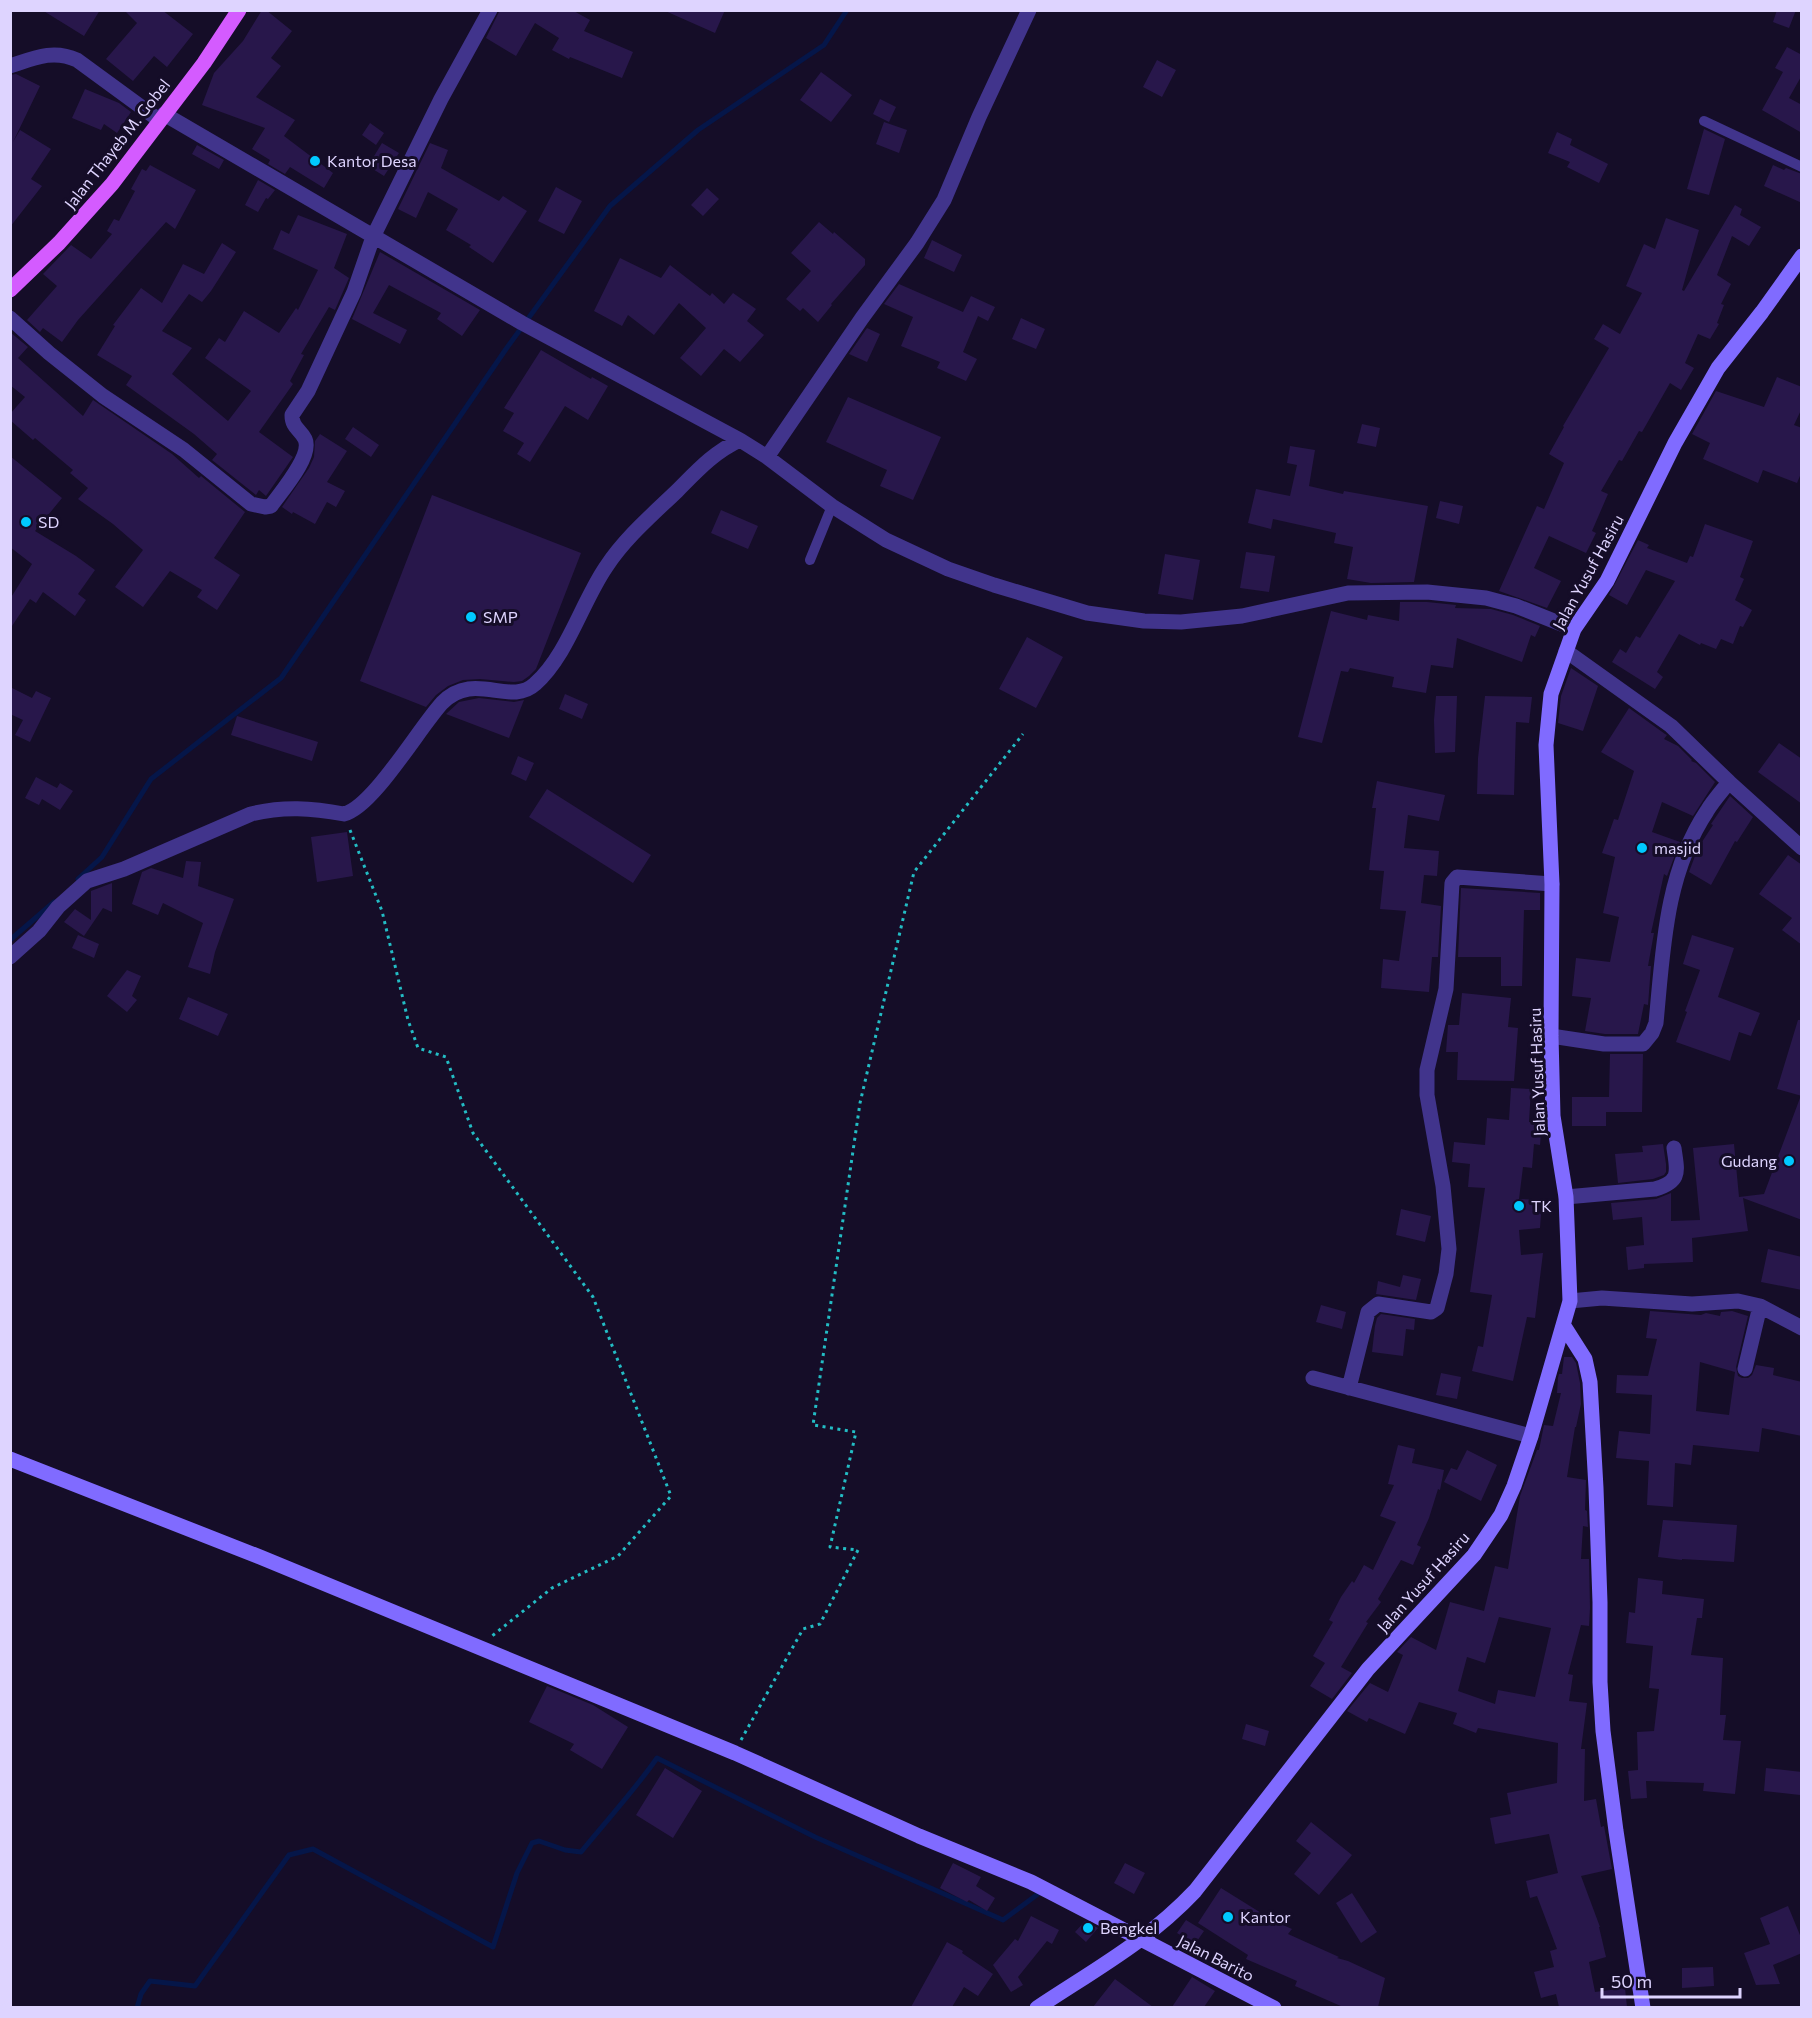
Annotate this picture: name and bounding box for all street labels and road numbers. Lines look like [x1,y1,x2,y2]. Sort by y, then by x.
street label: Jalan Thayeb M. Gobel [60,75,173,212]
street label: Jalan Yusuf Hasiru [1548,511,1627,633]
street label: Jalan Yusuf Hasiru [1525,1007,1548,1137]
street label: Jalan Yusuf Hasiru [1372,1527,1473,1636]
street label: Jalan Barito [1175,1930,1257,1985]

